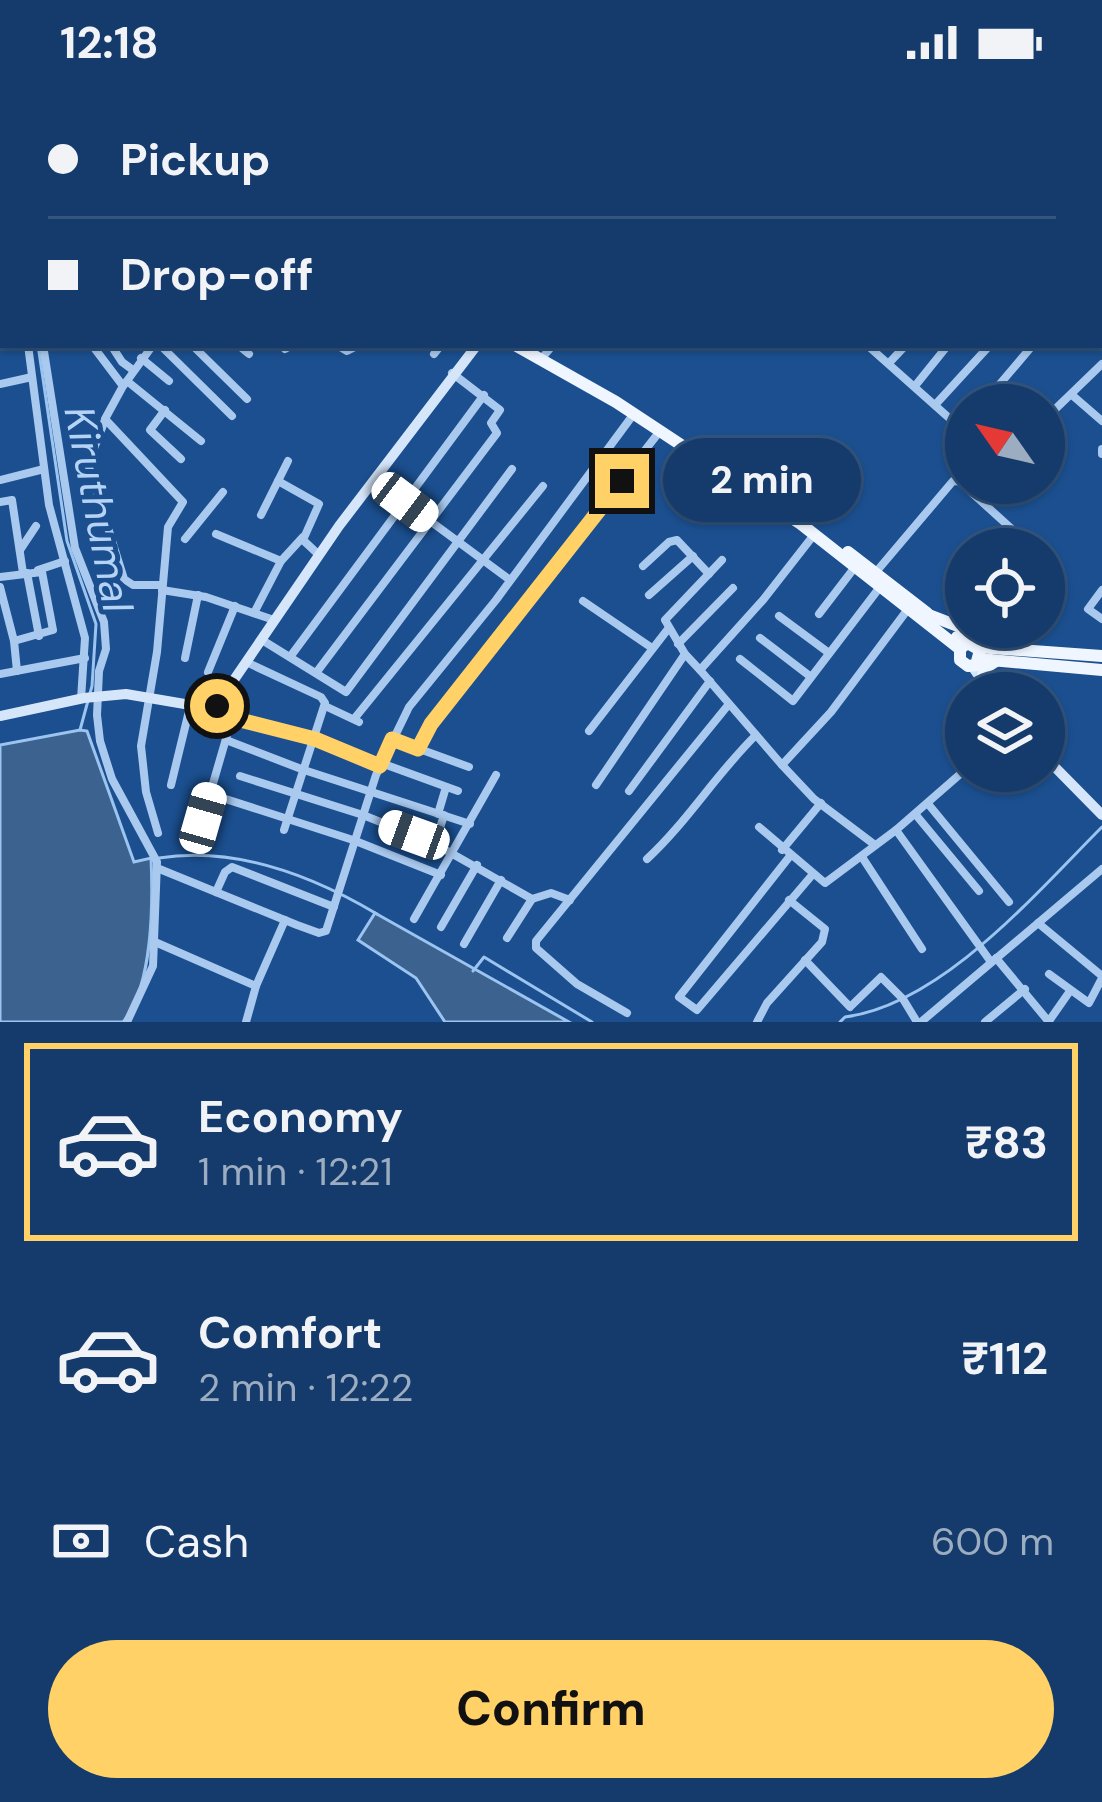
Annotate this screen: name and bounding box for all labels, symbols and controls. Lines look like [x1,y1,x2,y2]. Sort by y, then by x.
text: 12:18 [60,13,159,72]
text: Pickup [120,130,270,189]
text: Drop-off [120,245,314,304]
north arrow [945,384,1065,504]
map controls [945,384,1065,792]
water label: Kiruthumal [52,401,146,617]
callout: 2 min [664,439,862,523]
route end [595,454,649,508]
text: 2 min [710,454,814,505]
car [365,466,445,538]
button: locate [945,528,1065,648]
button: layers [945,672,1065,792]
route start [190,679,244,733]
car [176,778,230,858]
car [374,806,454,864]
text: Economy [198,1087,403,1146]
icon: car [54,1088,162,1196]
text: ₹83 [965,1113,1048,1172]
text: 1 min · 12:21 [198,1146,393,1197]
text: Comfort [198,1303,382,1362]
icon: car [54,1304,162,1412]
text: ₹112 [961,1329,1048,1388]
text: 2 min · 12:22 [198,1362,413,1413]
icon: cash [48,1508,114,1574]
text: Cash [144,1512,249,1571]
text: 600 m [931,1516,1054,1567]
button: Confirm [48,1640,1054,1778]

